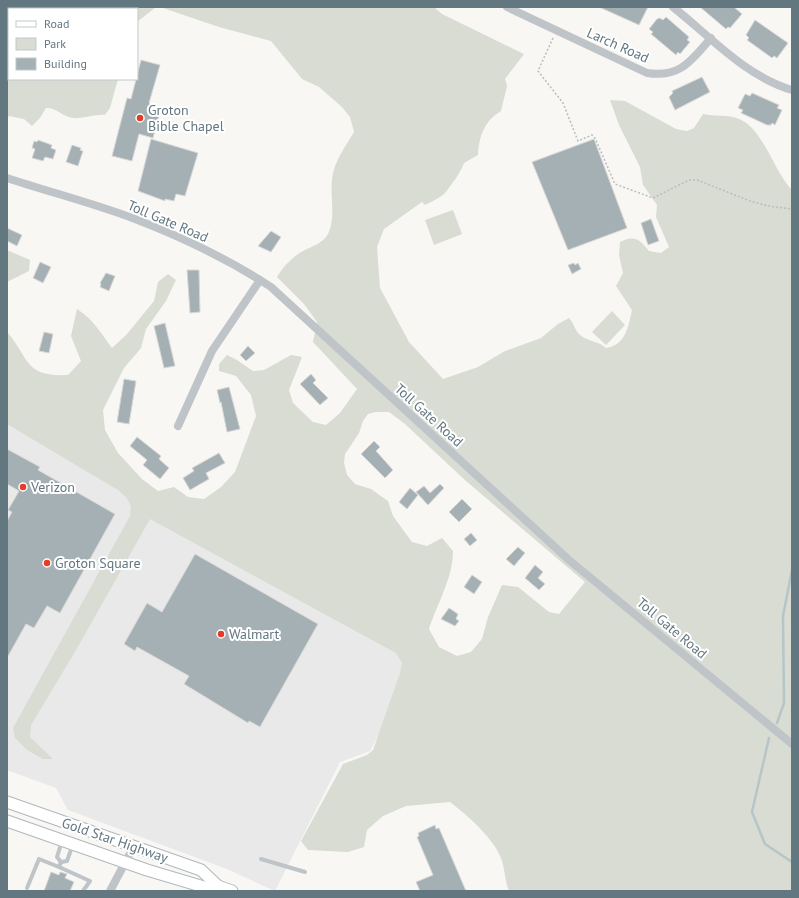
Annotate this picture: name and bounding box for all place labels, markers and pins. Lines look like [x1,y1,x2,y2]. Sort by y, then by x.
place label: Groton Bible Chapel [148,101,224,135]
marker: Groton Bible Chapel [135,113,145,123]
place label: Verizon [30,478,75,496]
marker: Verizon [18,482,28,492]
place label: Groton Square [55,554,141,572]
marker: Groton Square [42,558,52,568]
place label: Walmart [229,625,280,643]
marker: Walmart [216,629,226,639]

